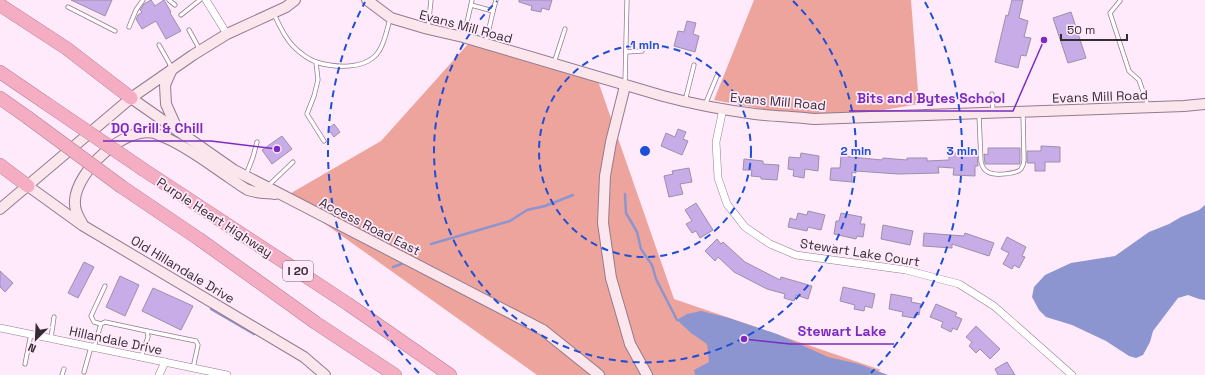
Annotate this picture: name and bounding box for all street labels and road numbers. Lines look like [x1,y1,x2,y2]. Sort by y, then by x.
street label: Evans Mill Road [417,6,514,47]
street label: Evans Mill Road [1052,86,1148,107]
street label: Evans Mill Road [729,89,826,114]
street label: Purple Heart Highway [154,174,276,261]
street label: Access Road East [316,194,423,259]
street label: Old Hillandale Drive [128,232,238,307]
street label: Stewart Lake Court [799,235,921,270]
road number: I 20 [283,261,313,281]
street label: Hillandale Drive [68,322,164,359]

